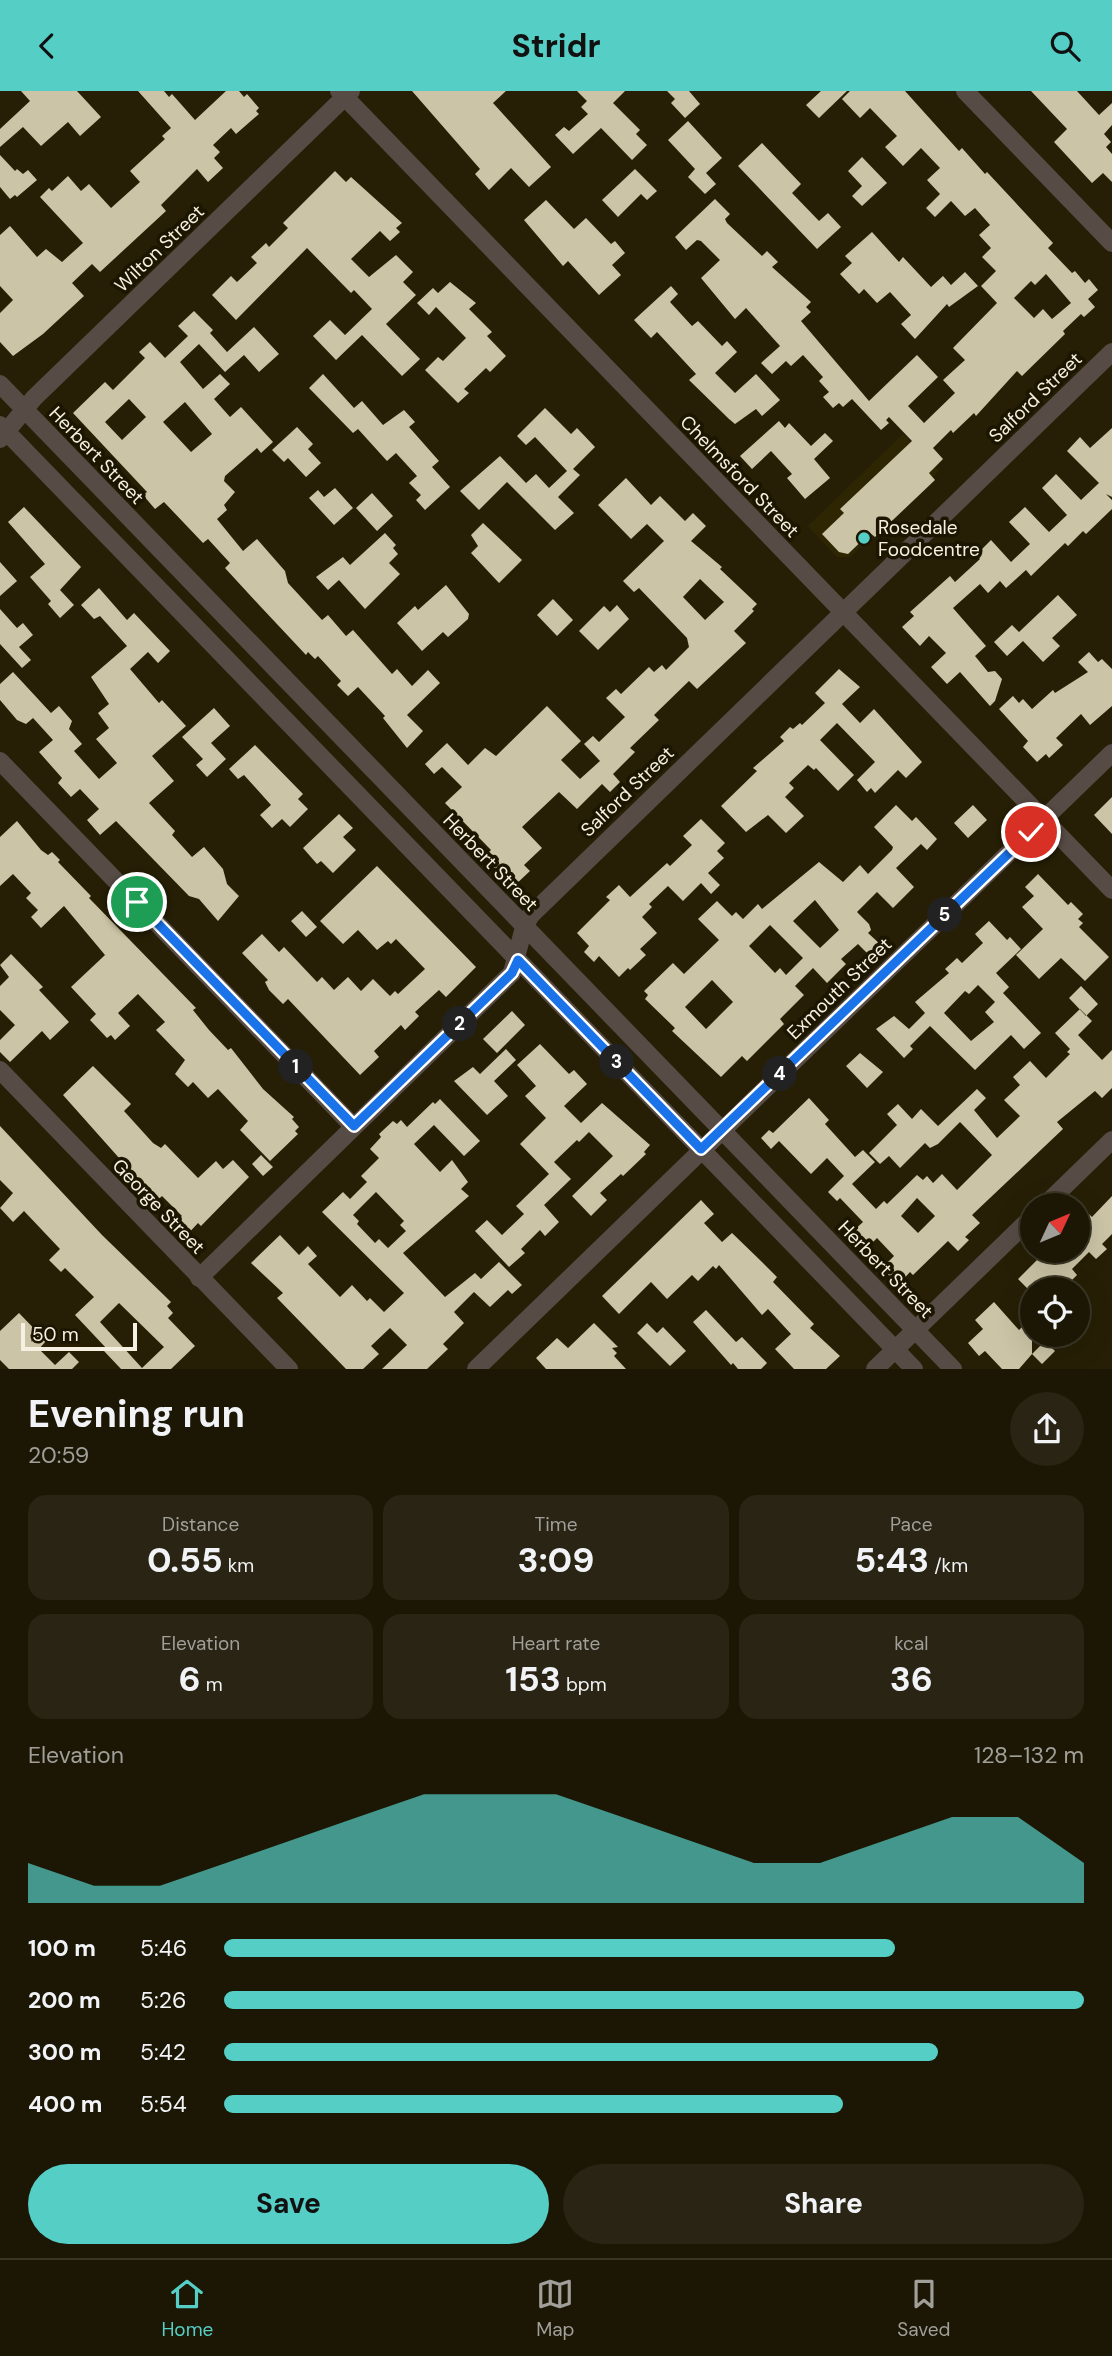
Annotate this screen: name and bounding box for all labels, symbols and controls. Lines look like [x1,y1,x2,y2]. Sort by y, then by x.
text: Stridr [511,25,601,67]
icon: back [28,27,66,65]
icon: search [1046,27,1084,65]
street label: Wilton Street [109,199,210,297]
street label: Salford Street [983,347,1087,448]
street label: Herbert Street [44,401,150,510]
street label: Chelmsford Street [675,410,805,543]
place label: Rosedale Foodcentre [878,515,980,562]
marker: Rosedale Foodcentre [856,530,872,546]
street label: Salford Street [575,741,679,842]
pin [1001,802,1061,862]
street label: Herbert Street [438,808,544,917]
icon: check [1012,813,1050,851]
pin [107,872,167,932]
icon: arrive [118,883,156,921]
pin: 5 [928,897,962,933]
text: 5 [939,902,950,927]
street label: Exmouth Street [782,932,897,1045]
pin: 2 [442,1007,477,1041]
text: 2 [454,1011,465,1036]
pin: 3 [600,1045,634,1079]
pin: 1 [278,1049,314,1084]
text: 3 [611,1049,622,1074]
text: 1 [292,1054,299,1079]
pin: 4 [762,1056,798,1091]
text: 4 [773,1061,786,1086]
street label: George Street [107,1153,210,1259]
north arrow [1020,1193,1090,1263]
map controls [1020,1193,1090,1347]
street label: Herbert Street [833,1215,939,1324]
button: locate [1020,1277,1090,1347]
scale bar [21,1320,136,1352]
text: 50 m [32,1322,79,1347]
text: Evening run [28,1389,245,1439]
button: share [1010,1392,1084,1466]
text: 20:59 [28,1440,89,1470]
text: Distance [162,1512,239,1537]
text: Time [535,1512,577,1537]
text: Pace [890,1512,933,1537]
text: 0.55 [147,1537,223,1583]
text: 3:09 [518,1537,594,1583]
text: 5:43 [855,1537,929,1583]
text: km [223,1553,254,1578]
text: /km [929,1553,968,1578]
text: Elevation [161,1631,240,1656]
text: Heart rate [512,1631,600,1656]
text: kcal [894,1631,929,1656]
text: 6 [179,1656,201,1702]
text: 153 [505,1656,561,1702]
text: 36 [890,1656,933,1702]
text: m [201,1672,223,1697]
text: bpm [561,1672,607,1697]
text: Elevation [28,1740,124,1770]
text: 128–132 m [974,1740,1084,1770]
text: 100 m [28,1933,96,1963]
text: 5:46 [140,1933,187,1963]
text: 200 m [28,1985,101,2015]
text: 5:26 [140,1985,186,2015]
text: 300 m [28,2037,101,2067]
text: 5:42 [140,2037,186,2067]
text: 400 m [28,2089,102,2119]
text: 5:54 [140,2089,187,2119]
button: Save [28,2164,549,2244]
button: Share [563,2164,1084,2244]
tab: Home [161,2275,213,2342]
tab: Map [536,2275,574,2342]
tab: Saved [897,2275,951,2342]

